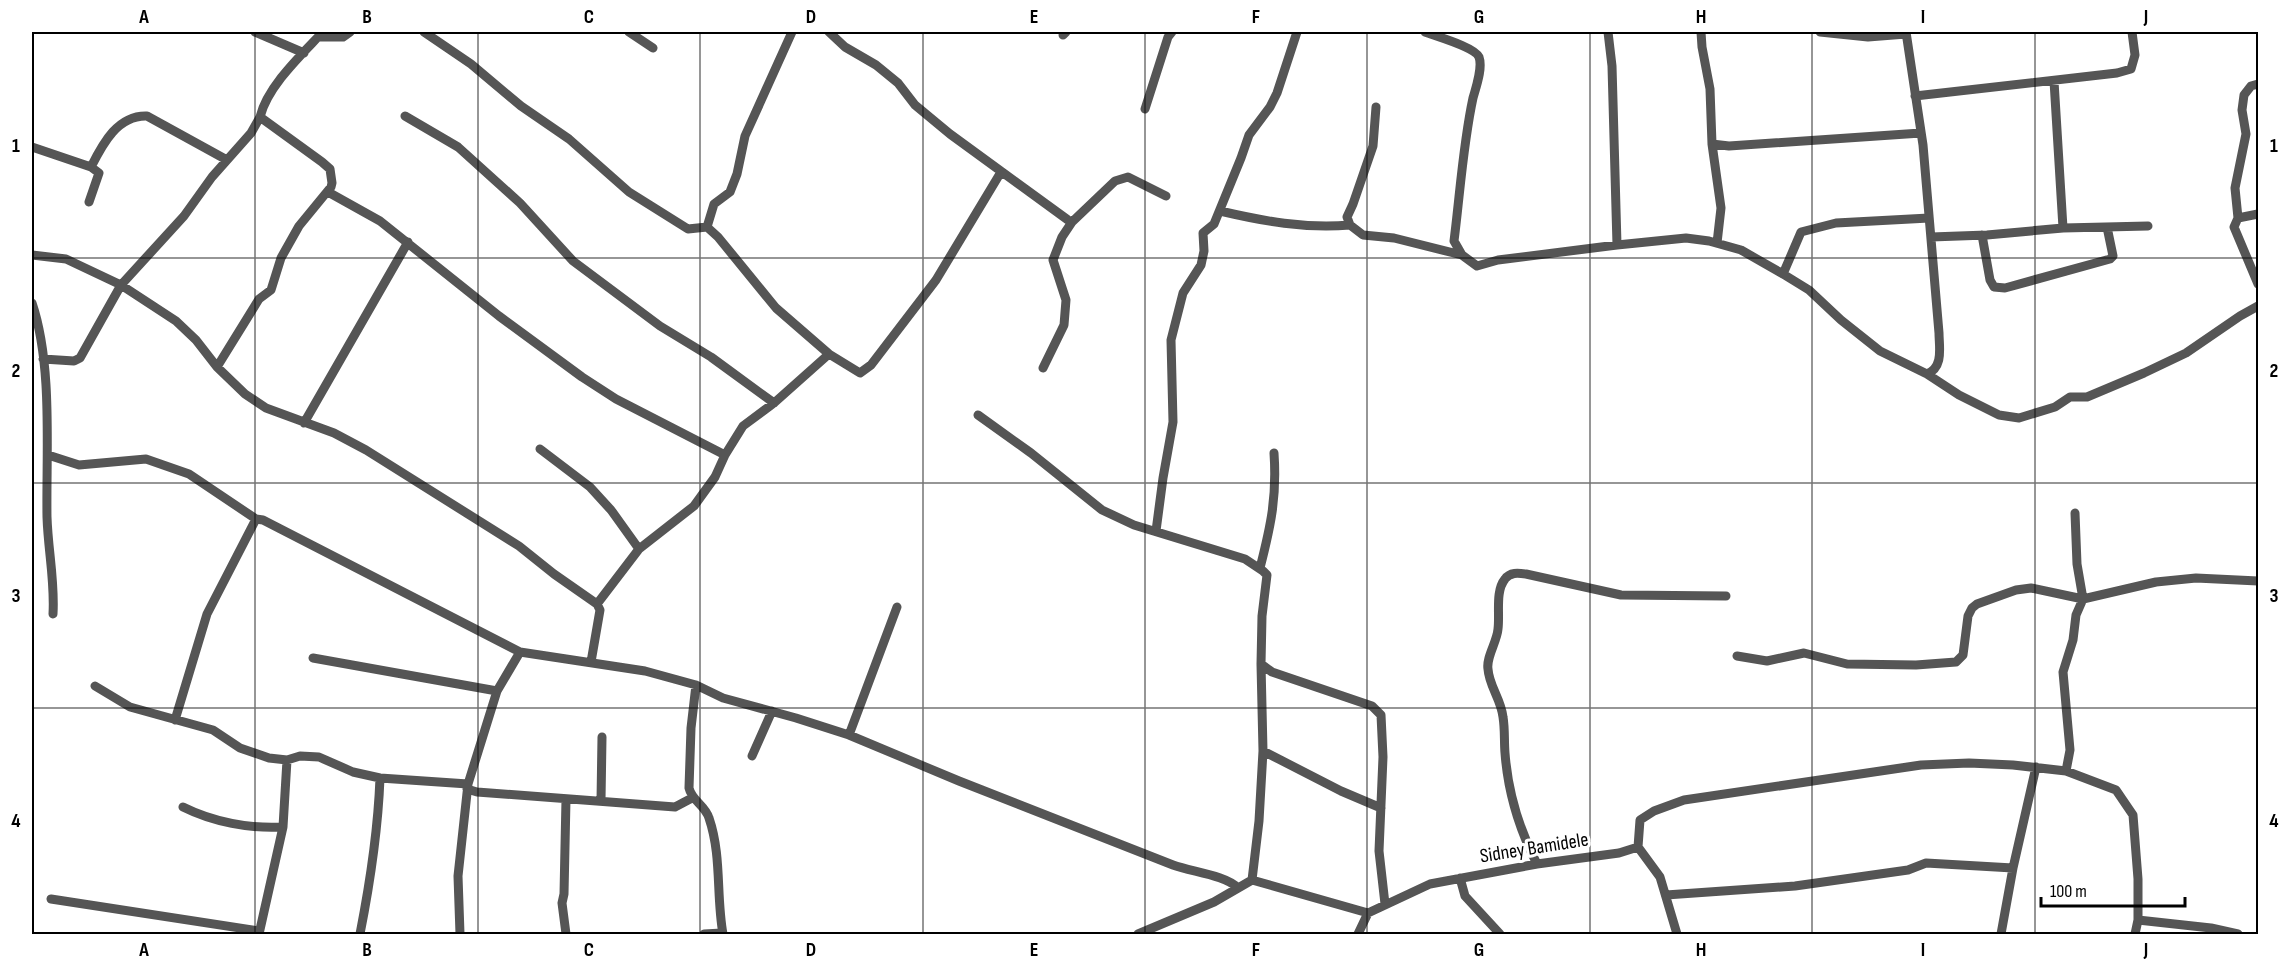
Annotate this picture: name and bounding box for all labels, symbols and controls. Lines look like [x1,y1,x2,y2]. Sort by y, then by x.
text: A [138,5,149,29]
text: B [362,5,372,29]
text: C [584,5,594,29]
text: D [806,5,816,29]
text: E [1030,5,1038,29]
text: F [1252,5,1260,29]
text: G [1474,5,1484,29]
text: H [1696,5,1706,29]
text: I [1921,5,1925,29]
text: J [2143,5,2148,29]
text: 1 [12,134,20,158]
text: 1 [2270,134,2278,158]
text: 2 [12,359,20,383]
text: 2 [2270,359,2278,383]
text: 3 [12,584,21,608]
text: 3 [2270,584,2279,608]
text: 4 [11,809,21,833]
text: 4 [2269,809,2279,833]
street label: Sidney Bamidele [1478,828,1590,868]
scale bar [2041,870,2185,908]
text: 100 m [2050,881,2087,902]
text: A [138,938,149,962]
text: B [362,938,372,962]
text: C [584,938,594,962]
text: D [806,938,816,962]
text: E [1030,938,1038,962]
text: F [1252,938,1260,962]
text: G [1474,938,1484,962]
text: H [1696,938,1706,962]
text: I [1921,938,1925,962]
text: J [2143,938,2148,962]

